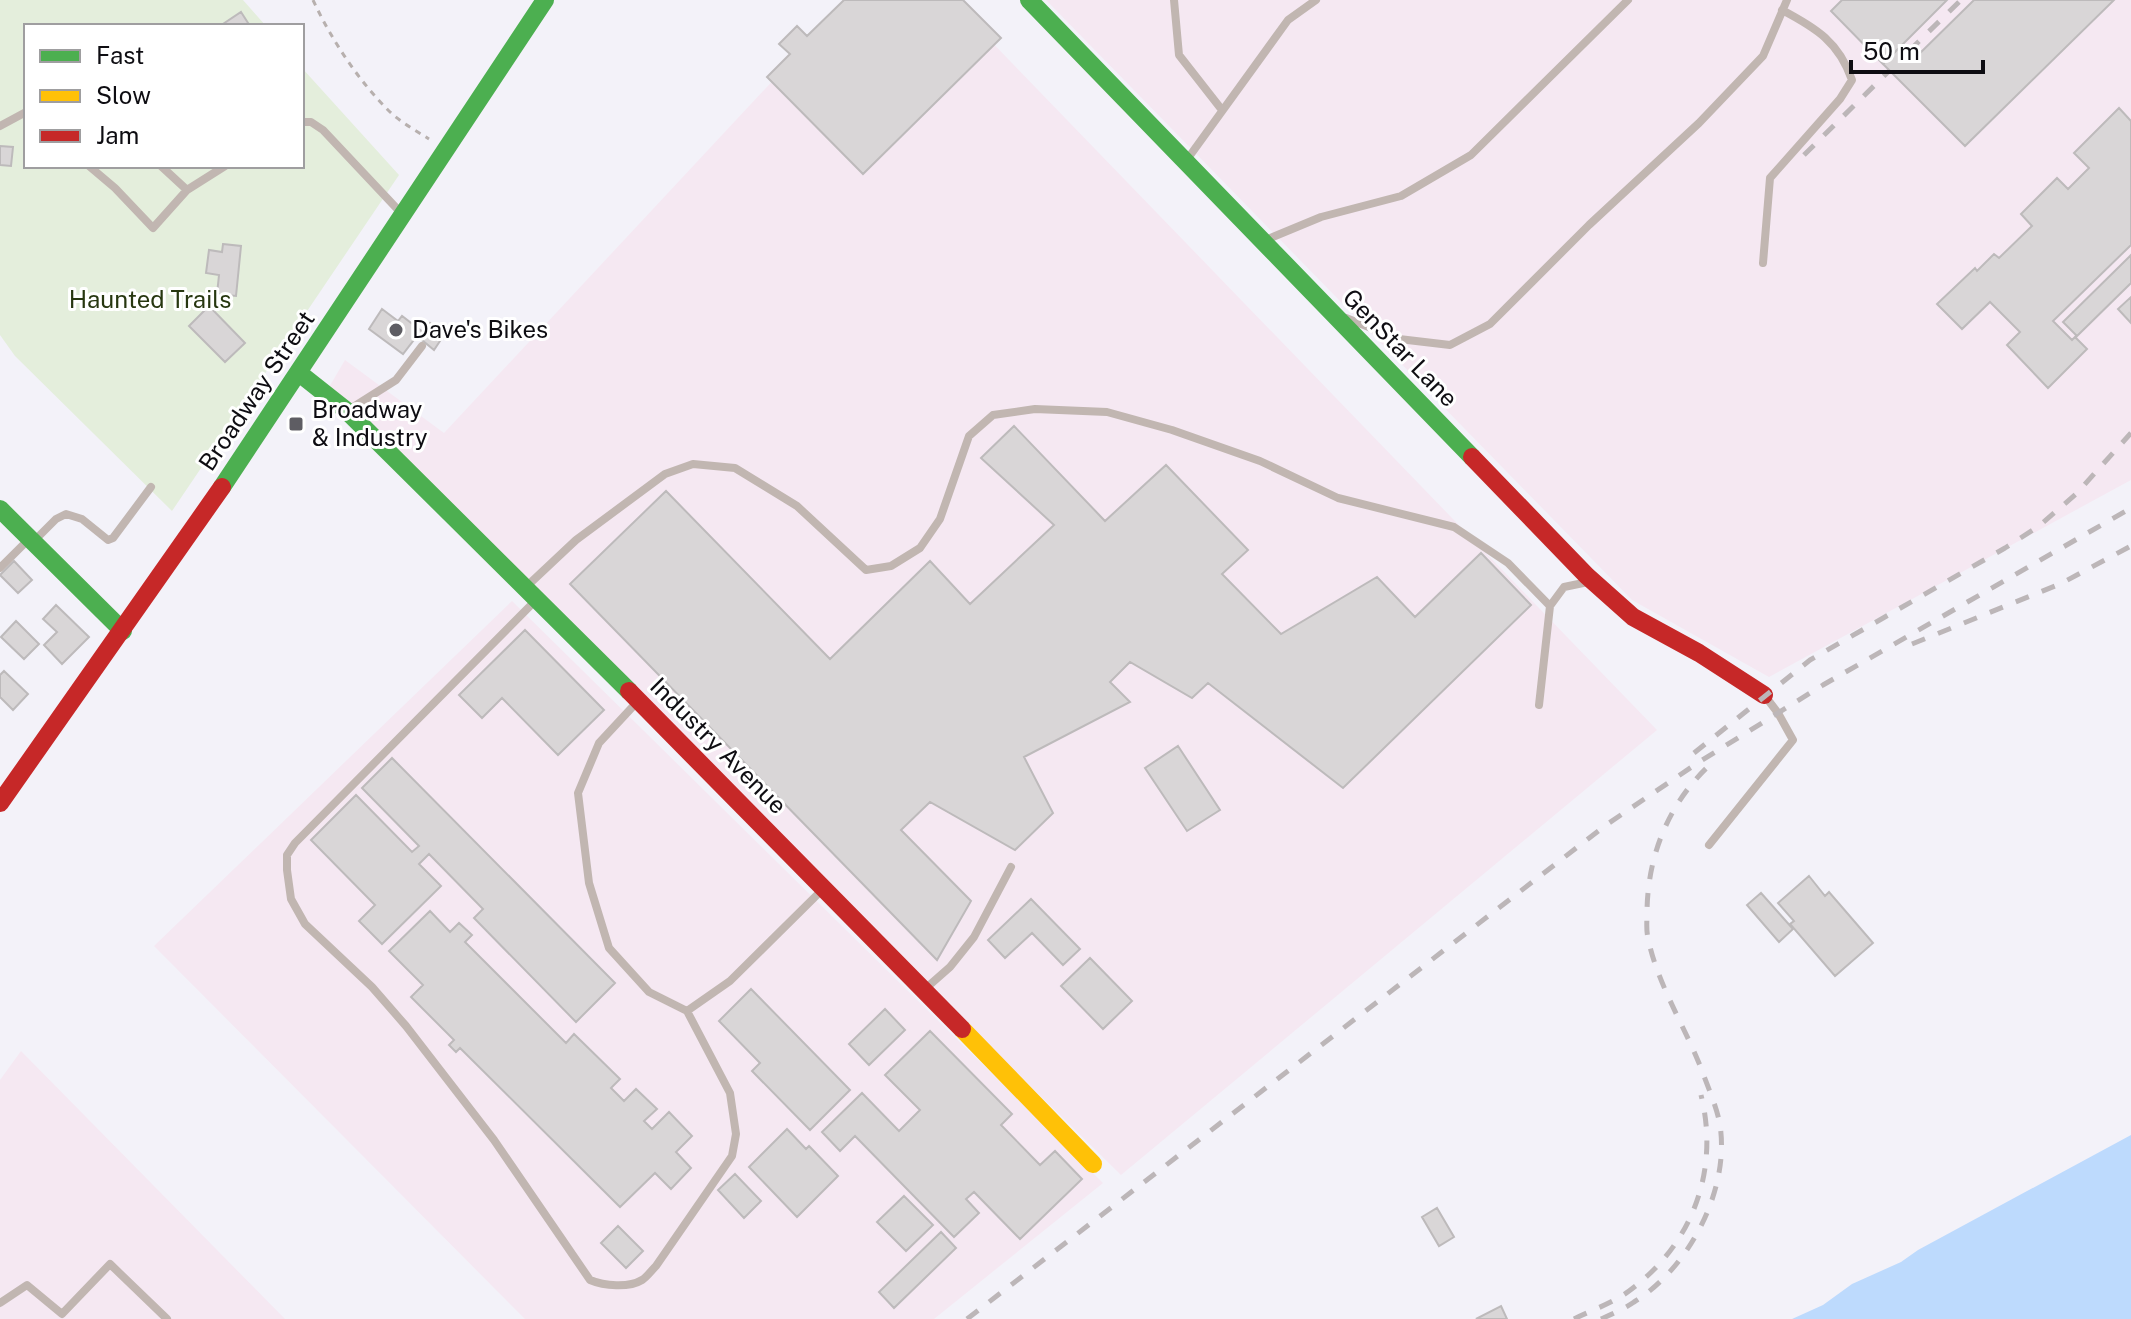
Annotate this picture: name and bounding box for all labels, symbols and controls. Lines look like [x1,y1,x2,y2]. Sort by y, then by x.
legend [24,24,304,168]
scale bar [1851,24,1983,74]
text: 50 m [1863,37,1920,65]
text: Fast [96,41,144,69]
text: Slow [96,81,151,109]
text: Jam [96,121,139,149]
street label: GenStar Lane [1338,283,1464,412]
park label: Haunted Trails [69,285,231,313]
street label: Broadway Street [192,305,320,475]
place label: Dave's Bikes [412,315,548,343]
marker: Dave's Bikes [387,321,405,339]
place label: Broadway & Industry [312,395,428,451]
marker: Broadway & Industry [287,415,305,433]
street label: Industry Avenue [645,671,793,819]

